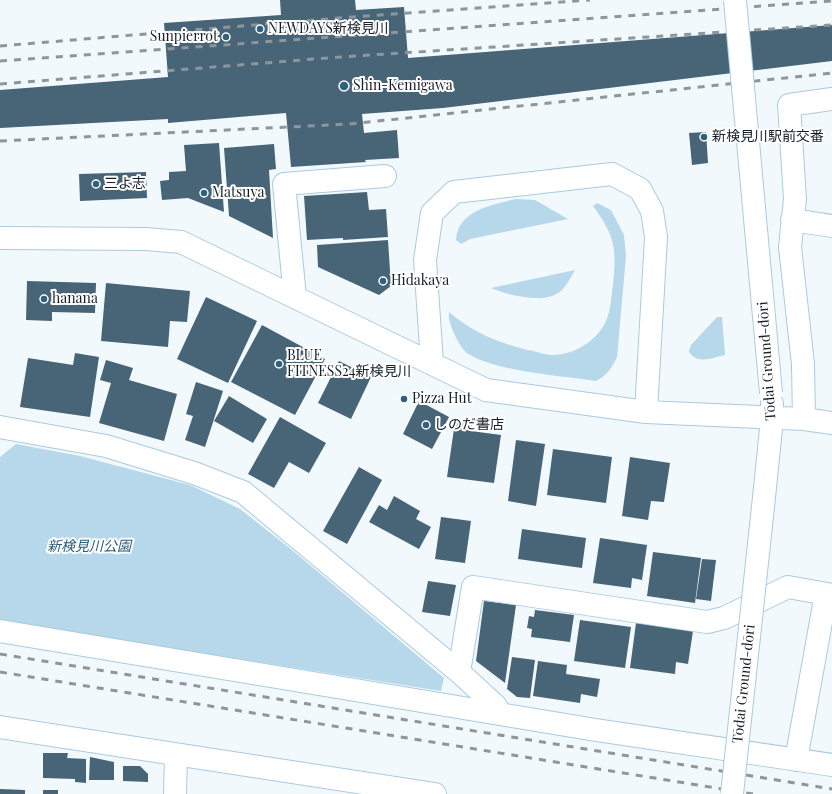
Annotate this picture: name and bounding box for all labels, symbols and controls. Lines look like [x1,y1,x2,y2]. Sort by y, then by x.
place label: NEWDAYS新検見川 [268,21,389,37]
marker: NEWDAYS新検見川 [255,24,265,34]
place label: Sunpierrot [150,29,218,45]
marker: Sunpierrot [221,32,231,42]
place label: Shin-Kemigawa [353,78,453,94]
marker: Shin-Kemigawa [338,80,350,92]
place label: 新検見川駅前交番 [712,129,824,145]
marker: 新検見川駅前交番 [699,132,709,142]
place label: 三よ志 [104,176,146,192]
marker: 三よ志 [91,179,101,189]
place label: Matsuya [212,185,264,201]
marker: Matsuya [199,188,209,198]
place label: Hidakaya [391,273,449,289]
marker: Hidakaya [378,276,388,286]
place label: hanana [52,291,98,307]
marker: hanana [39,294,49,304]
street label: Tōdai Ground-dōri [754,301,780,421]
place label: BLUE FITNESS24新検見川 [287,348,412,380]
marker: BLUE FITNESS24新検見川 [274,359,284,369]
place label: Pizza Hut [412,391,472,407]
marker: Pizza Hut [399,394,409,404]
place label: しのだ書店 [434,417,504,433]
marker: しのだ書店 [421,420,431,430]
park label: 新検見川公園 [47,539,131,555]
street label: Tōdai Ground-dōri [729,624,759,744]

